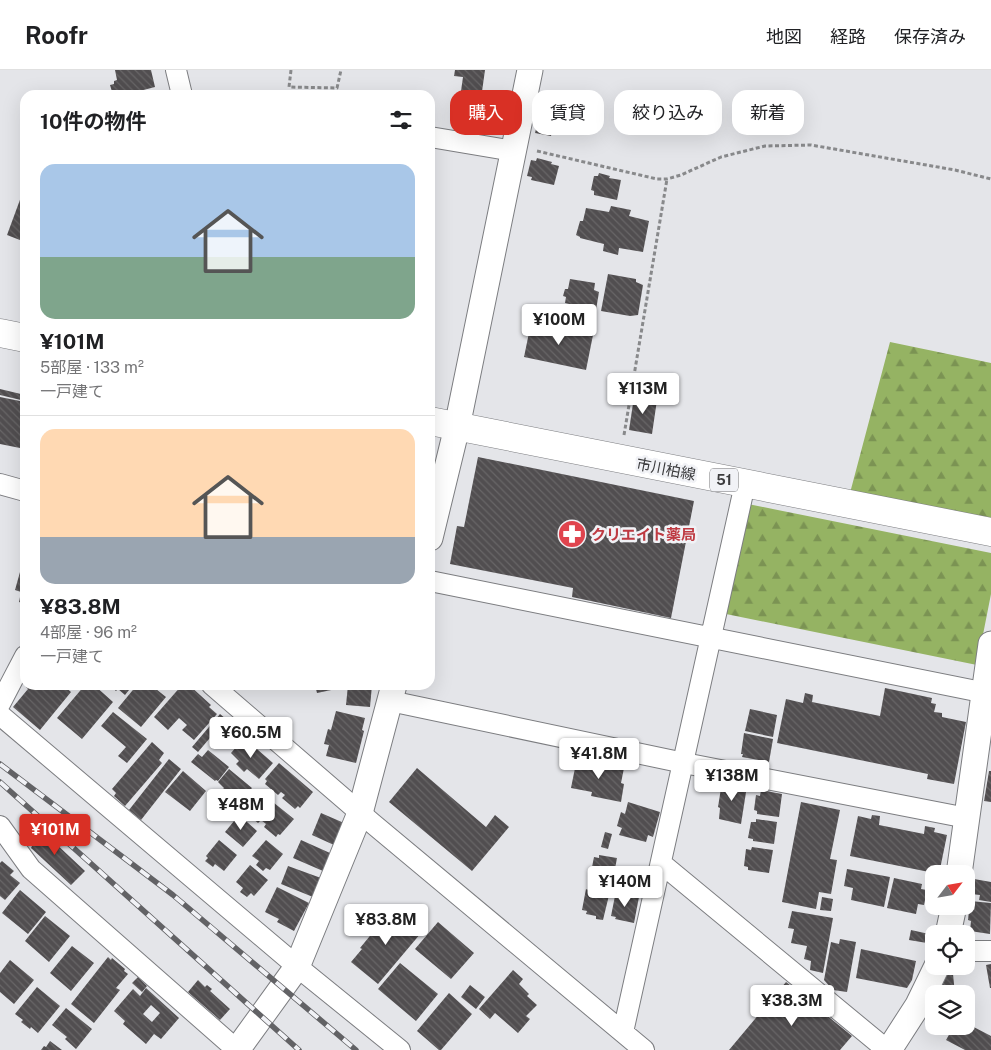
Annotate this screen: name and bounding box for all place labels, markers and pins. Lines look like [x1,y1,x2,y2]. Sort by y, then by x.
pin: ¥100M [524,304,594,346]
pin: ¥113M [608,372,678,415]
pharmacy icon: クリエイト薬局 [557,519,587,549]
place label: クリエイト薬局 [591,526,696,543]
pin: ¥60.5M [210,716,292,759]
pin: ¥41.8M [558,738,640,780]
pin: ¥138M [697,760,767,802]
pin: ¥48M [211,788,271,831]
pin: ¥101M [20,814,90,856]
pin: ¥140M [590,866,660,908]
pin: ¥83.8M [345,904,427,946]
pin: ¥38.3M [751,984,833,1027]

